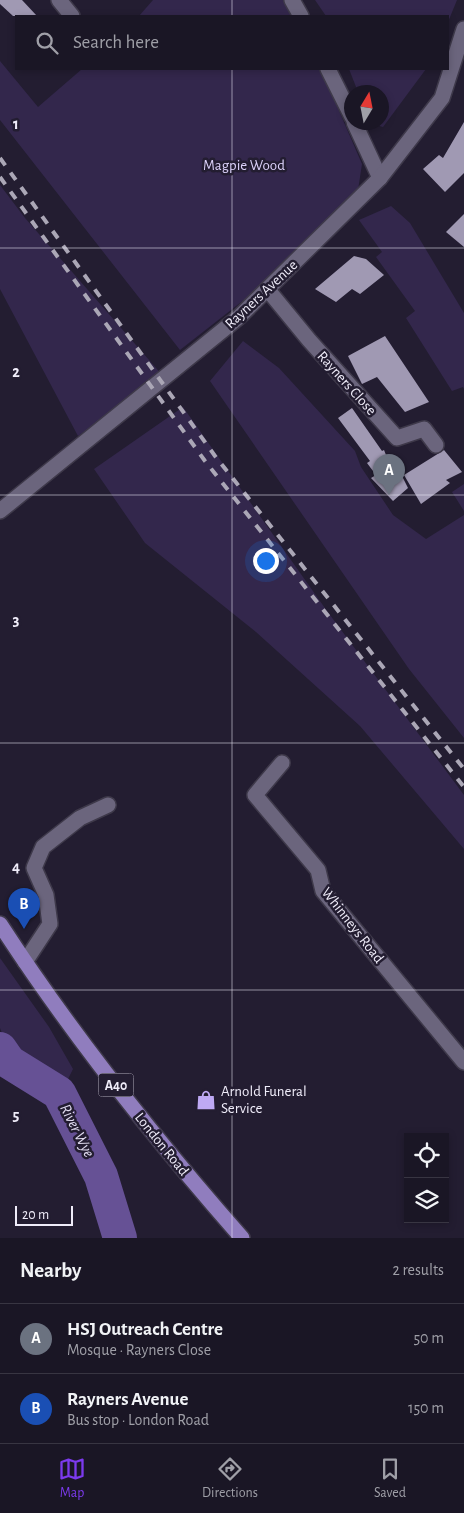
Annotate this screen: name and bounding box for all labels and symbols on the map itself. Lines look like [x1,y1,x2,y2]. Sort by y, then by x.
north arrow [344,85,389,130]
text: 1 [13,116,19,132]
park label: Magpie Wood [203,158,285,173]
street label: Rayners Avenue [222,257,300,331]
street label: Rayners Close [314,349,379,418]
text: 2 [12,364,20,380]
pin: A [373,454,405,495]
your location [253,548,279,574]
text: 3 [13,612,20,628]
text: 4 [12,859,20,875]
street label: Whinneys Road [319,885,387,966]
pin: B [8,888,40,929]
road number: A40 [98,1074,134,1096]
place label: Arnold Funeral Service [221,1084,307,1116]
shop icon: Arnold Funeral Service [195,1089,217,1111]
water label: River Wye [57,1101,97,1160]
text: 5 [13,1107,20,1123]
street label: London Road [132,1110,192,1179]
scale bar [15,1203,72,1226]

